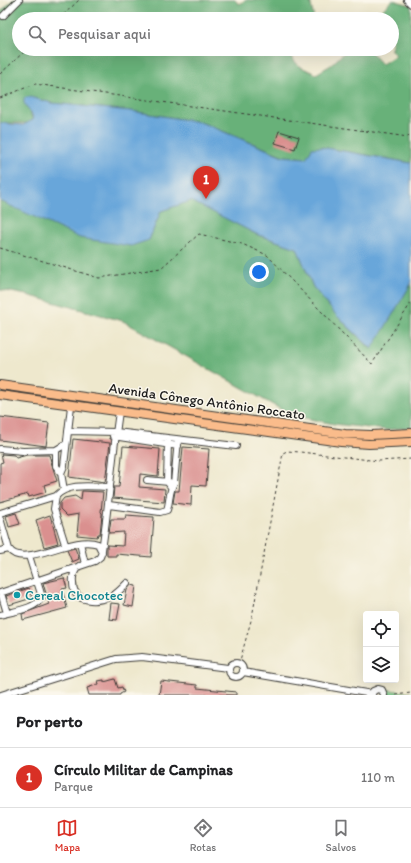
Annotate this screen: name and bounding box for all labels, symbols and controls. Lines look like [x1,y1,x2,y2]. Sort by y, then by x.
search box [12,12,399,56]
icon: search [26,23,48,45]
text: Pesquisar aqui [58,25,151,43]
pin: 1 [193,166,219,199]
your location [249,262,269,282]
street label: Avenida Cônego Antônio Roccato [108,379,306,424]
place label: Cereal Chocotec [25,587,124,604]
marker: Cereal Chocotec [12,590,22,600]
map controls [363,611,399,683]
button: locate [363,611,399,647]
button: layers [363,647,399,683]
text: Por perto [16,711,83,731]
text: Círculo Militar de Campinas [54,761,233,779]
text: 1 [26,770,32,785]
text: 110 m [361,770,395,785]
text: Parque [54,779,93,794]
tab: Mapa [55,817,80,854]
tab: Rotas [190,817,216,854]
tab: Salvos [326,817,356,854]

